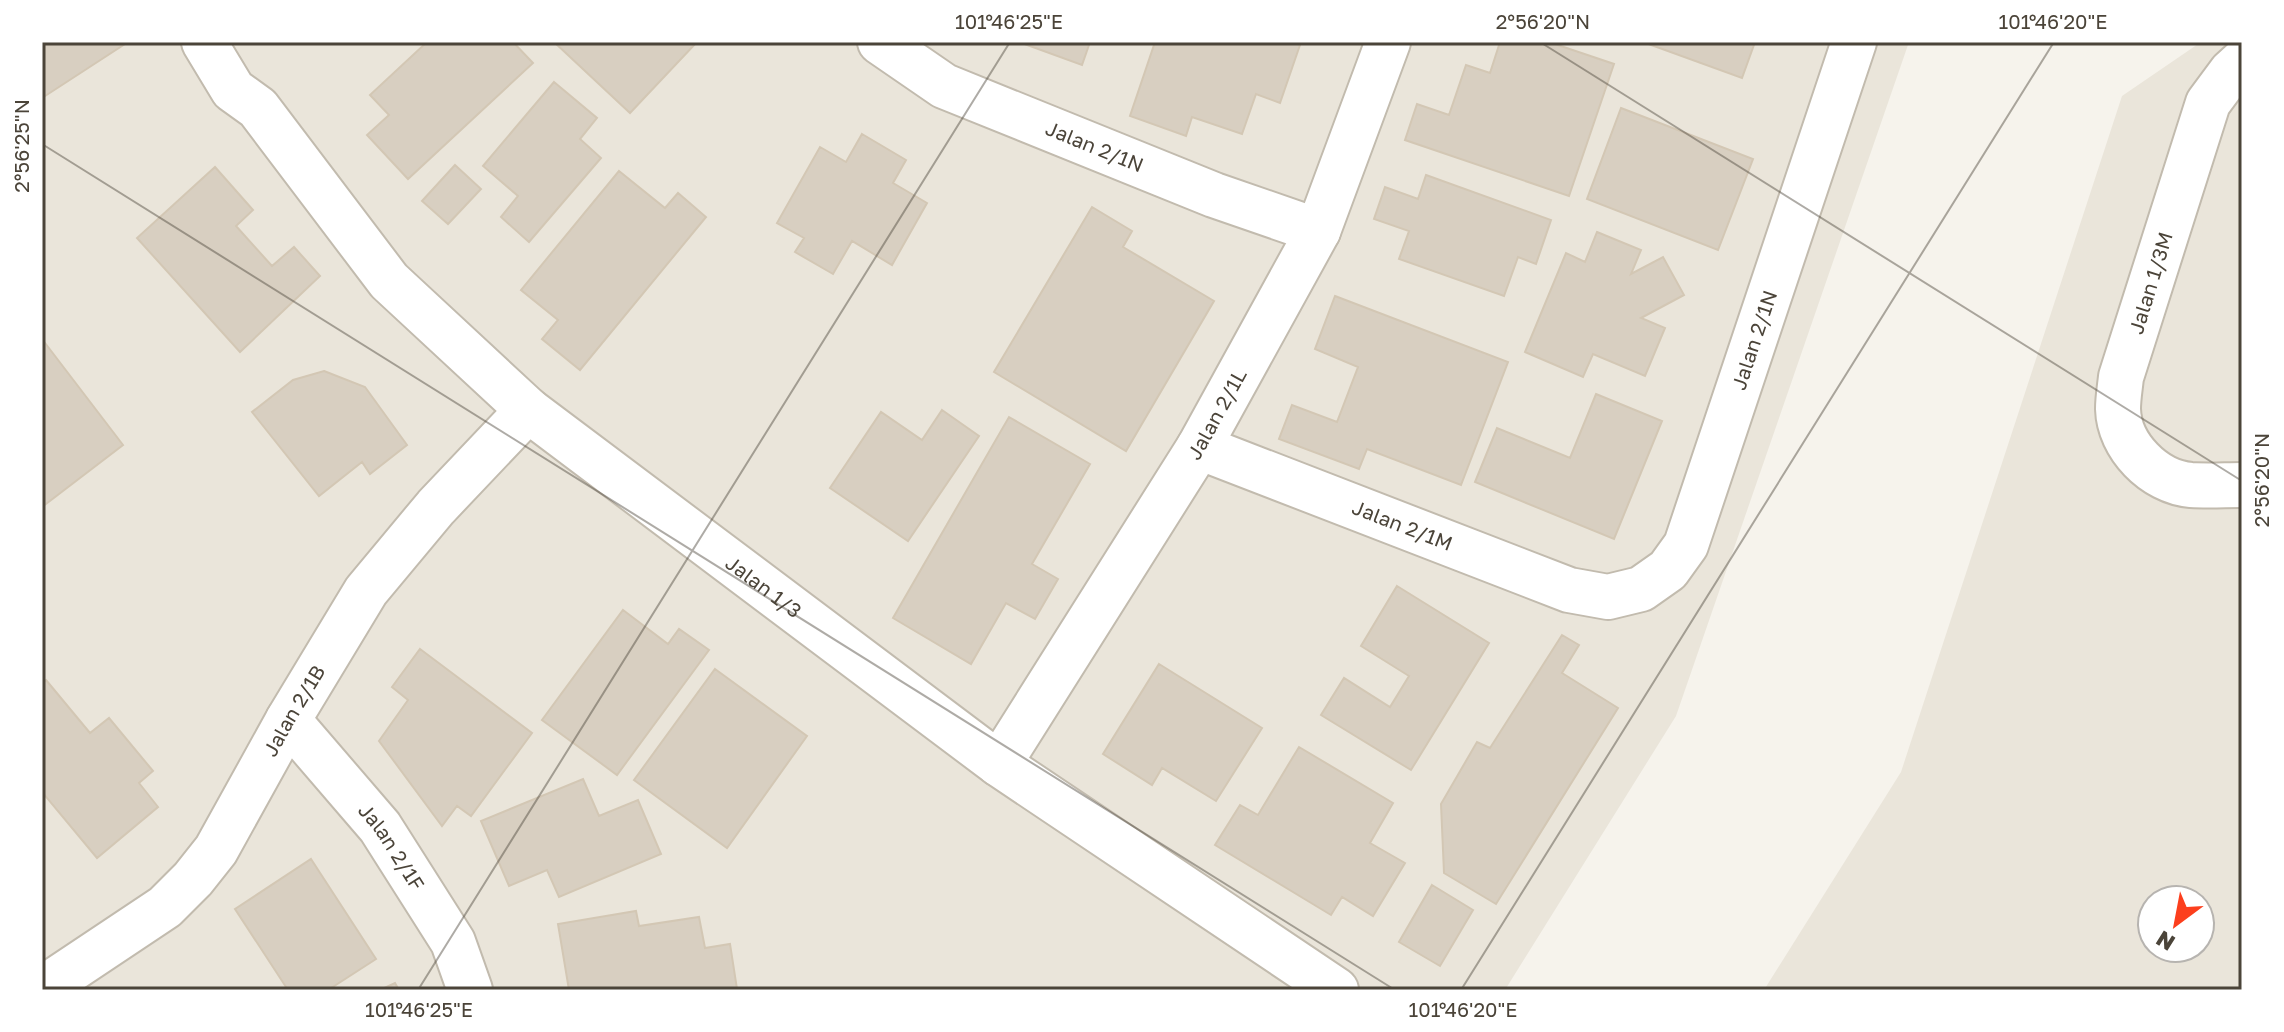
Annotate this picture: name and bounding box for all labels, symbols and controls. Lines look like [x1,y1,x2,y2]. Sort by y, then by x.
text: 101°46'25"E [955,9,1063,33]
text: 2°56'20"N [1496,9,1590,33]
text: 101°46'20"E [1999,9,2107,33]
text: 2°56'25"N [9,99,33,193]
street label: Jalan 2/1N [1042,115,1147,176]
street label: Jalan 1/3M [2123,229,2177,337]
street label: Jalan 2/1N [1726,287,1781,393]
street label: Jalan 2/1L [1181,364,1251,464]
text: 2°56'20"N [2249,433,2273,527]
street label: Jalan 2/1M [1349,494,1456,555]
street label: Jalan 1/3 [721,550,807,622]
street label: Jalan 2/1B [257,660,329,760]
street label: Jalan 2/1F [354,798,430,895]
north arrow [2136,884,2216,964]
text: N [2151,926,2179,957]
text: 101°46'25"E [365,997,473,1021]
text: 101°46'20"E [1409,997,1517,1021]

